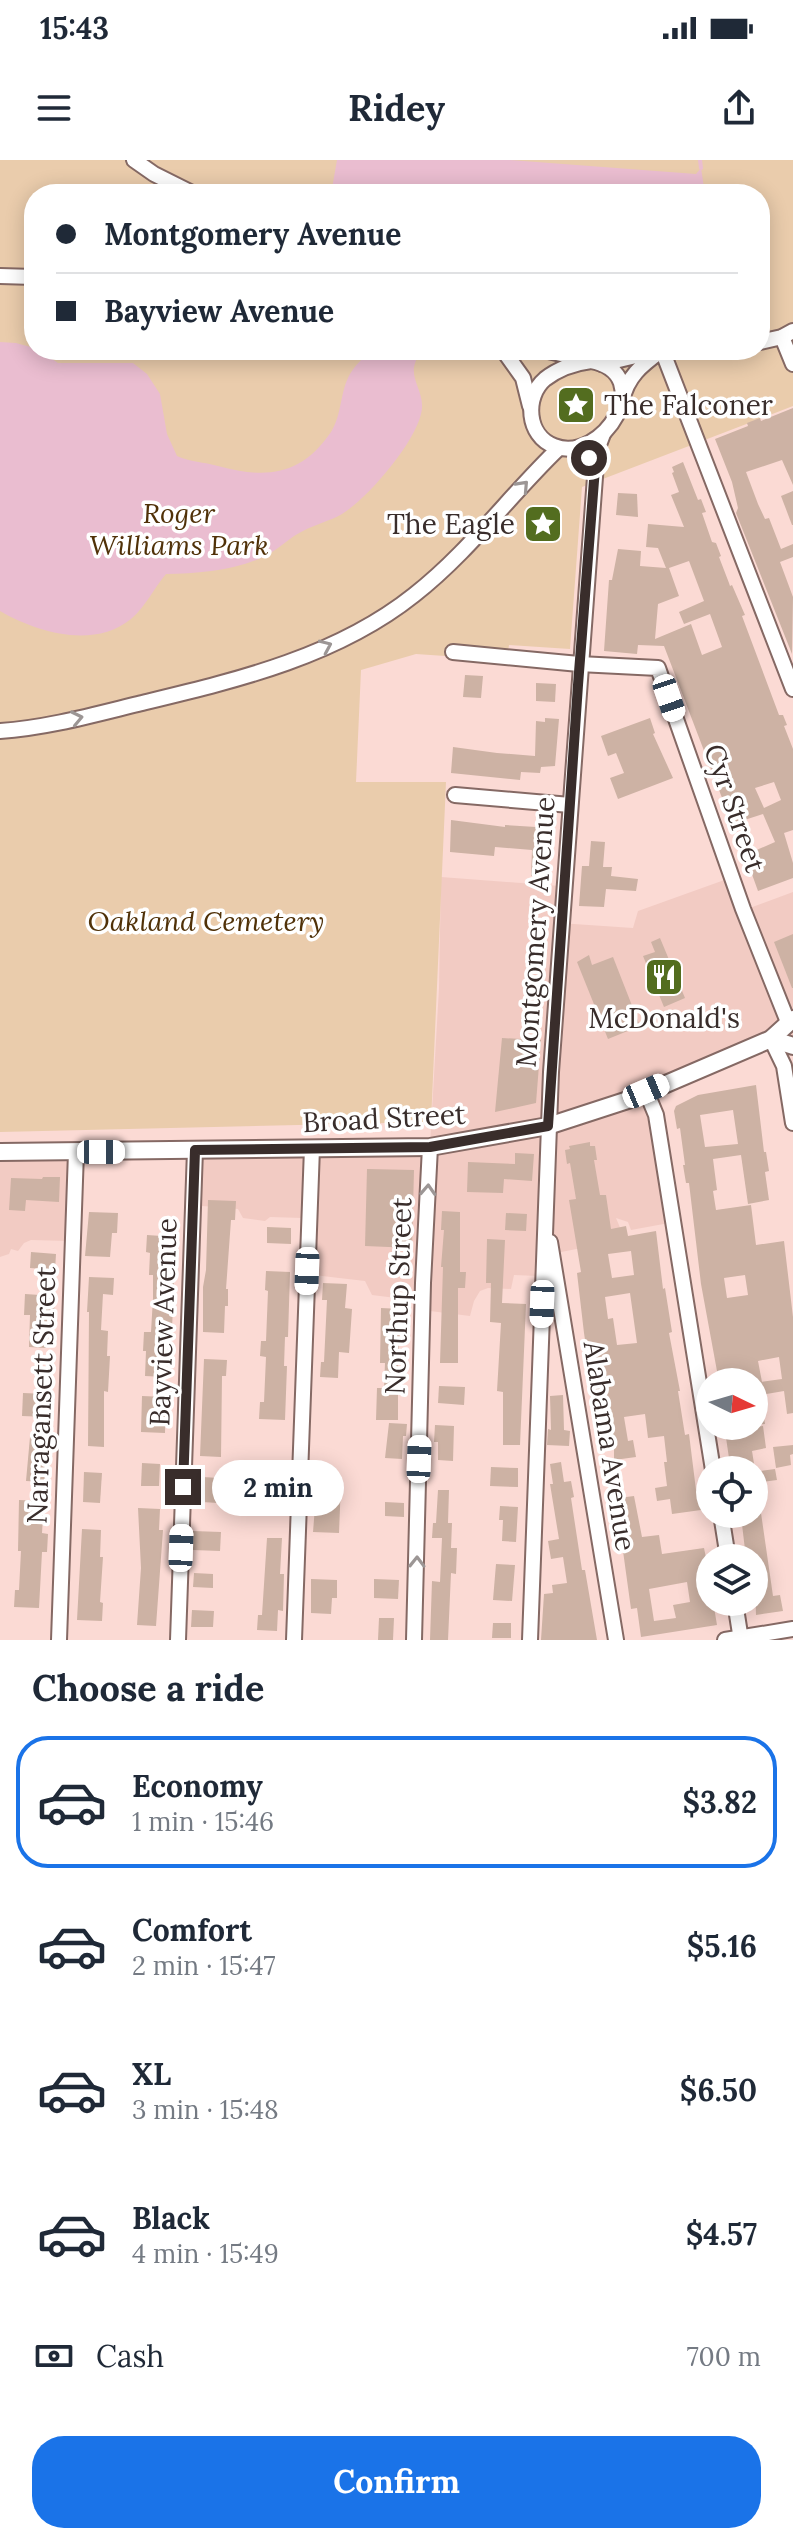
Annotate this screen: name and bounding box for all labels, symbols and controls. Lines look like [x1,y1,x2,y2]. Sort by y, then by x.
text: 15:43 [40,9,109,47]
text: Ridey [348,85,445,131]
icon: menu [32,86,76,130]
icon: share [717,86,761,130]
text: Montgomery Avenue [104,215,401,253]
text: Bayview Avenue [104,292,334,330]
place icon: The Falconer [555,384,597,426]
place label: The Falconer [604,387,773,423]
route start [571,440,607,476]
one-way arrow [513,480,527,495]
park label: Roger Williams Park [89,495,269,563]
place icon: The Eagle [522,503,564,545]
place label: The Eagle [387,506,515,542]
one-way arrow [318,640,333,656]
car [650,671,688,725]
one-way arrow [70,710,83,727]
street label: Cyr Street [696,739,774,877]
street label: Montgomery Avenue [508,795,562,1069]
park label: Oakland Cemetery [88,903,324,939]
restaurant icon: McDonald's [643,956,685,998]
place label: McDonald's [588,1000,740,1036]
car [619,1071,673,1111]
street label: Broad Street [301,1096,467,1140]
car [77,1140,125,1164]
one-way arrow [419,1183,436,1196]
street label: Northup Street [377,1197,419,1395]
street label: Bayview Avenue [141,1217,185,1427]
car [294,1247,320,1295]
street label: Narragansett Street [19,1265,63,1524]
car [529,1280,555,1328]
street label: Alabama Avenue [575,1337,644,1554]
north arrow [696,1368,768,1440]
map controls [696,1368,768,1616]
car [406,1435,432,1483]
button: locate [696,1456,768,1528]
callout: 2 min [211,1459,343,1515]
route end [165,1469,201,1505]
text: 2 min [243,1471,313,1504]
car [168,1524,194,1572]
button: layers [696,1544,768,1616]
one-way arrow [408,1555,425,1568]
text: Choose a ride [32,1665,264,1711]
icon: car [36,1766,108,1838]
text: Economy [132,1767,263,1805]
text: $3.82 [682,1783,757,1821]
text: 1 min · 15:46 [132,1805,274,1838]
icon: car [36,1910,108,1982]
text: Comfort [132,1911,252,1949]
text: $5.16 [687,1927,757,1965]
text: 2 min · 15:47 [132,1949,276,1982]
icon: car [36,2054,108,2126]
text: XL [132,2055,171,2093]
text: $6.50 [680,2071,757,2109]
text: 3 min · 15:48 [132,2093,279,2126]
icon: car [36,2198,108,2270]
text: Black [132,2199,210,2237]
text: $4.57 [686,2215,757,2253]
text: 4 min · 15:49 [132,2237,279,2270]
icon: cash [32,2334,76,2378]
text: Cash [96,2337,164,2375]
text: 700 m [687,2340,761,2373]
button: Confirm [32,2436,761,2528]

